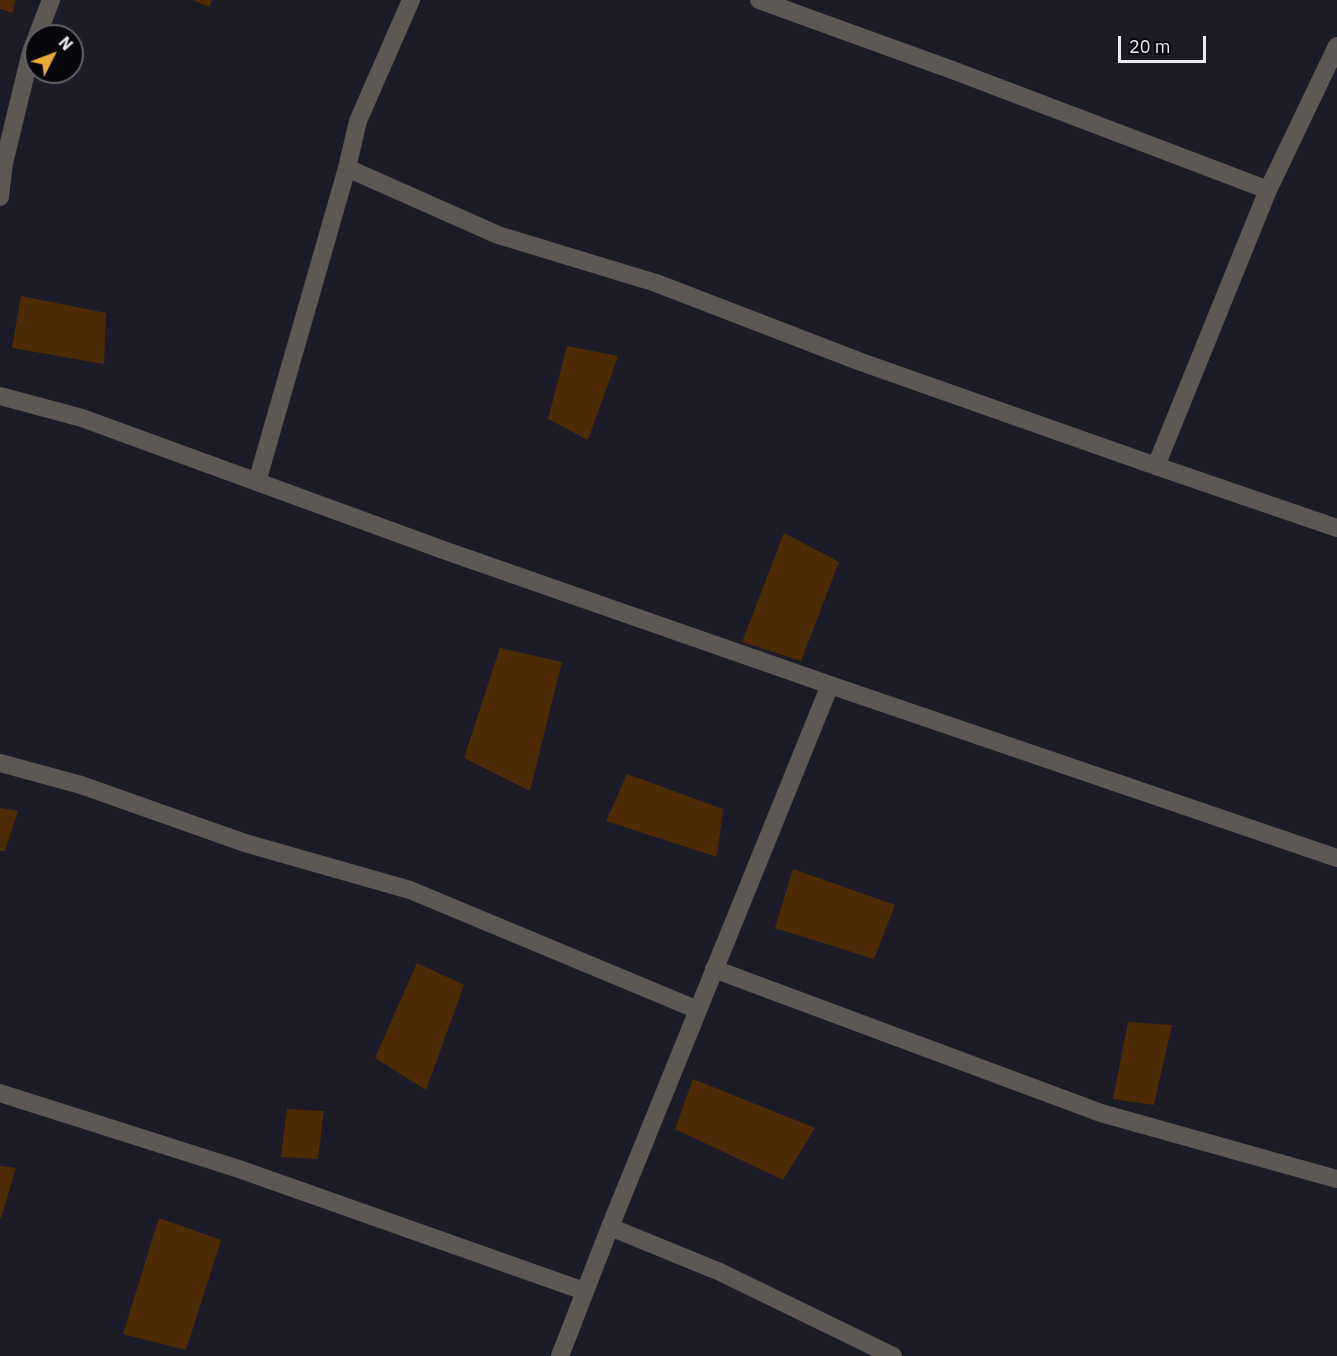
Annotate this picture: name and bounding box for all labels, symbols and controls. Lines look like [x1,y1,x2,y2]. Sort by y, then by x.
north arrow [24,24,84,84]
scale bar [1121,24,1210,62]
text: N [55,32,77,54]
text: 20 m [1129,35,1171,58]

